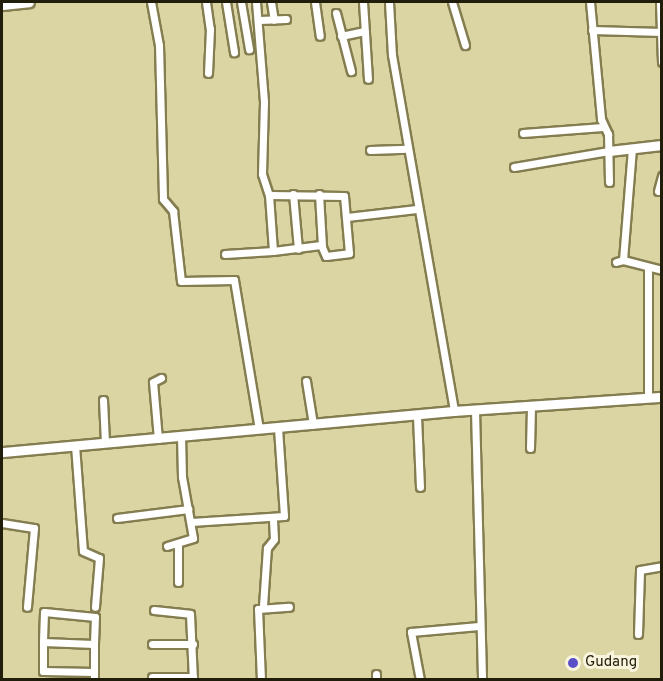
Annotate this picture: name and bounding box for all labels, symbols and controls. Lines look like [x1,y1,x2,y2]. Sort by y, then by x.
place label: Gudang [585,654,637,672]
marker: Gudang [566,656,580,670]

